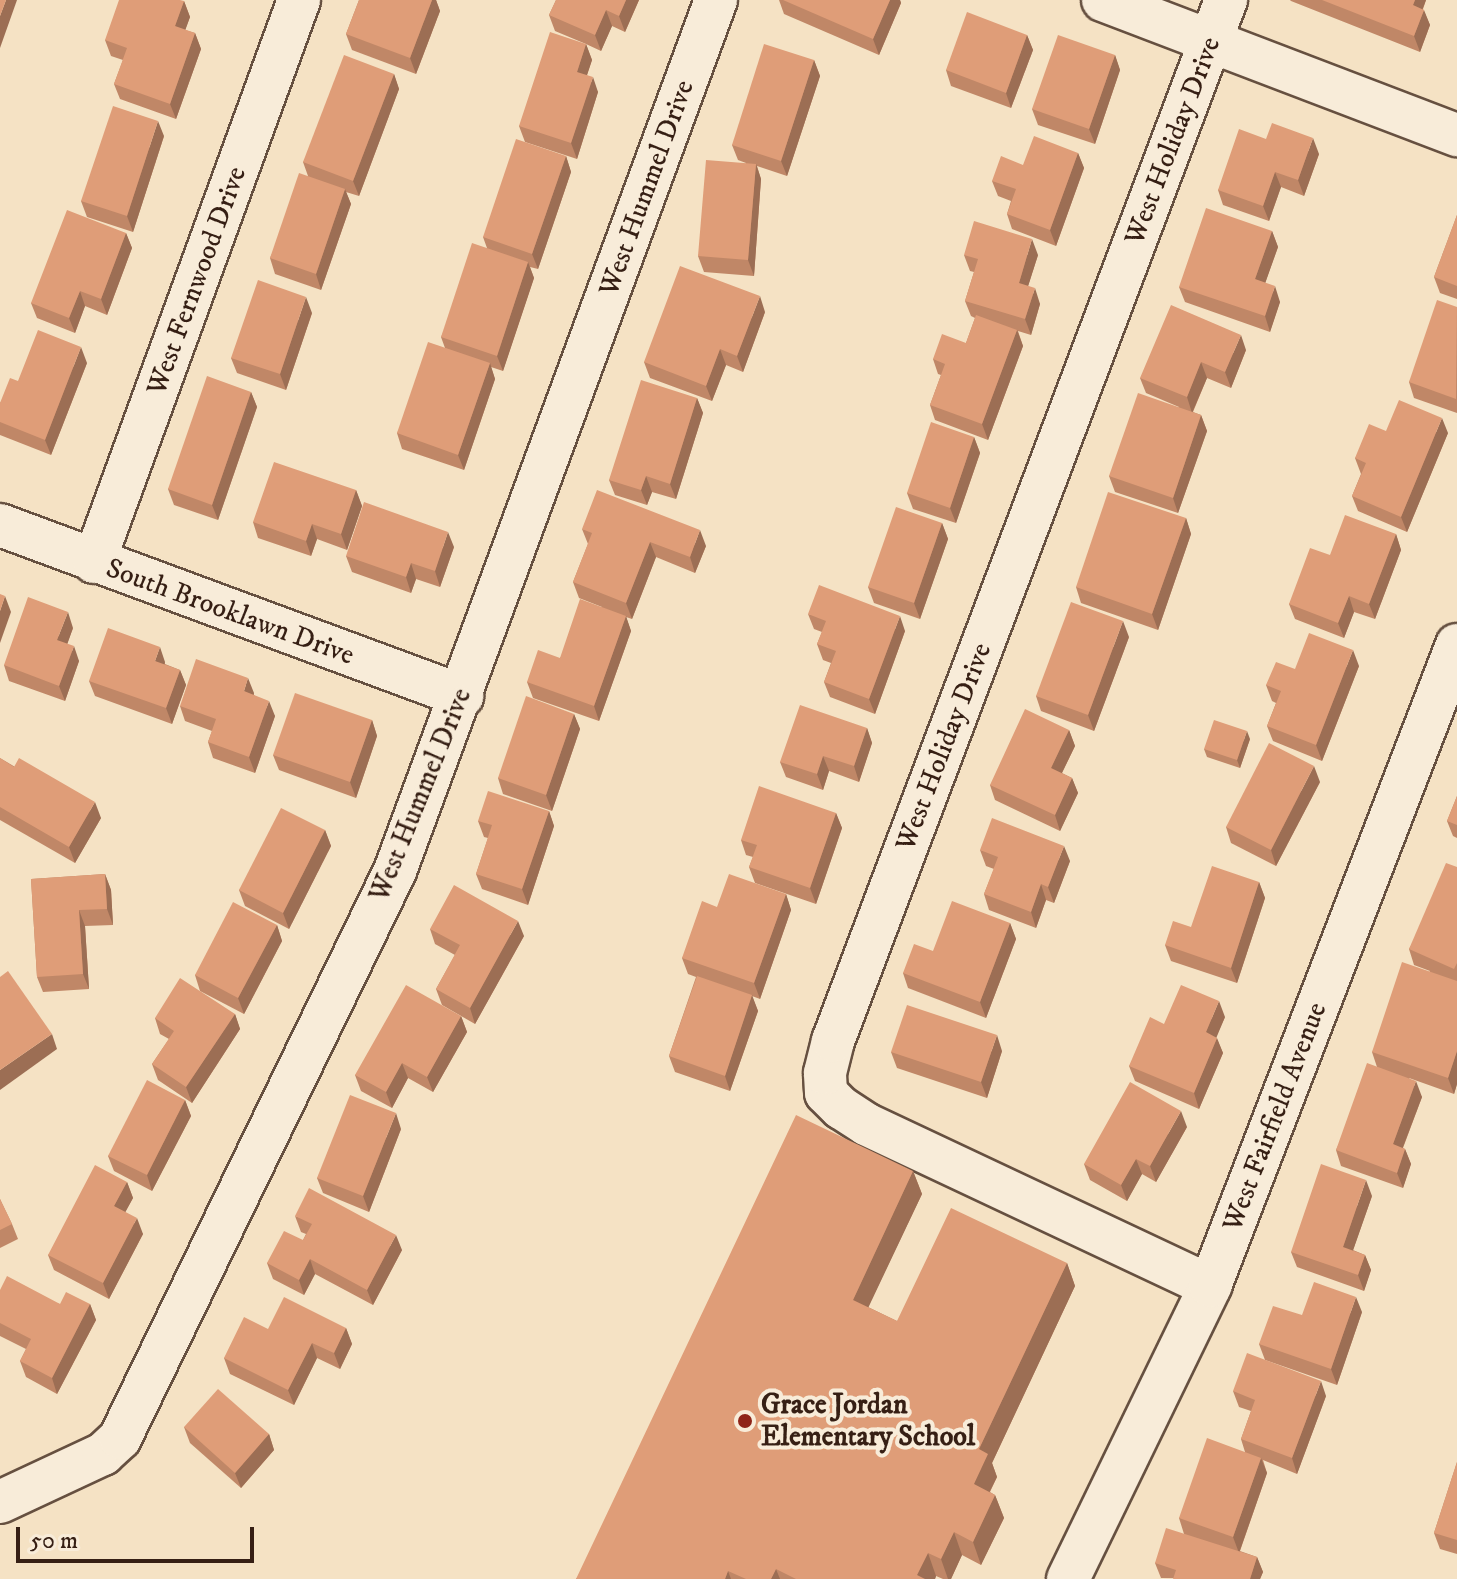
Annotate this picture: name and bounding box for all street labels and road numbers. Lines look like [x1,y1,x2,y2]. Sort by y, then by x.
street label: West Holiday Drive [1118,32,1228,250]
street label: West Hummel Drive [592,76,702,300]
street label: West Fernwood Drive [140,162,254,400]
street label: South Brooklawn Drive [101,551,359,673]
street label: West Holiday Drive [889,638,999,856]
street label: West Hummel Drive [363,683,479,907]
street label: West Fairfield Avenue [1216,998,1334,1236]

